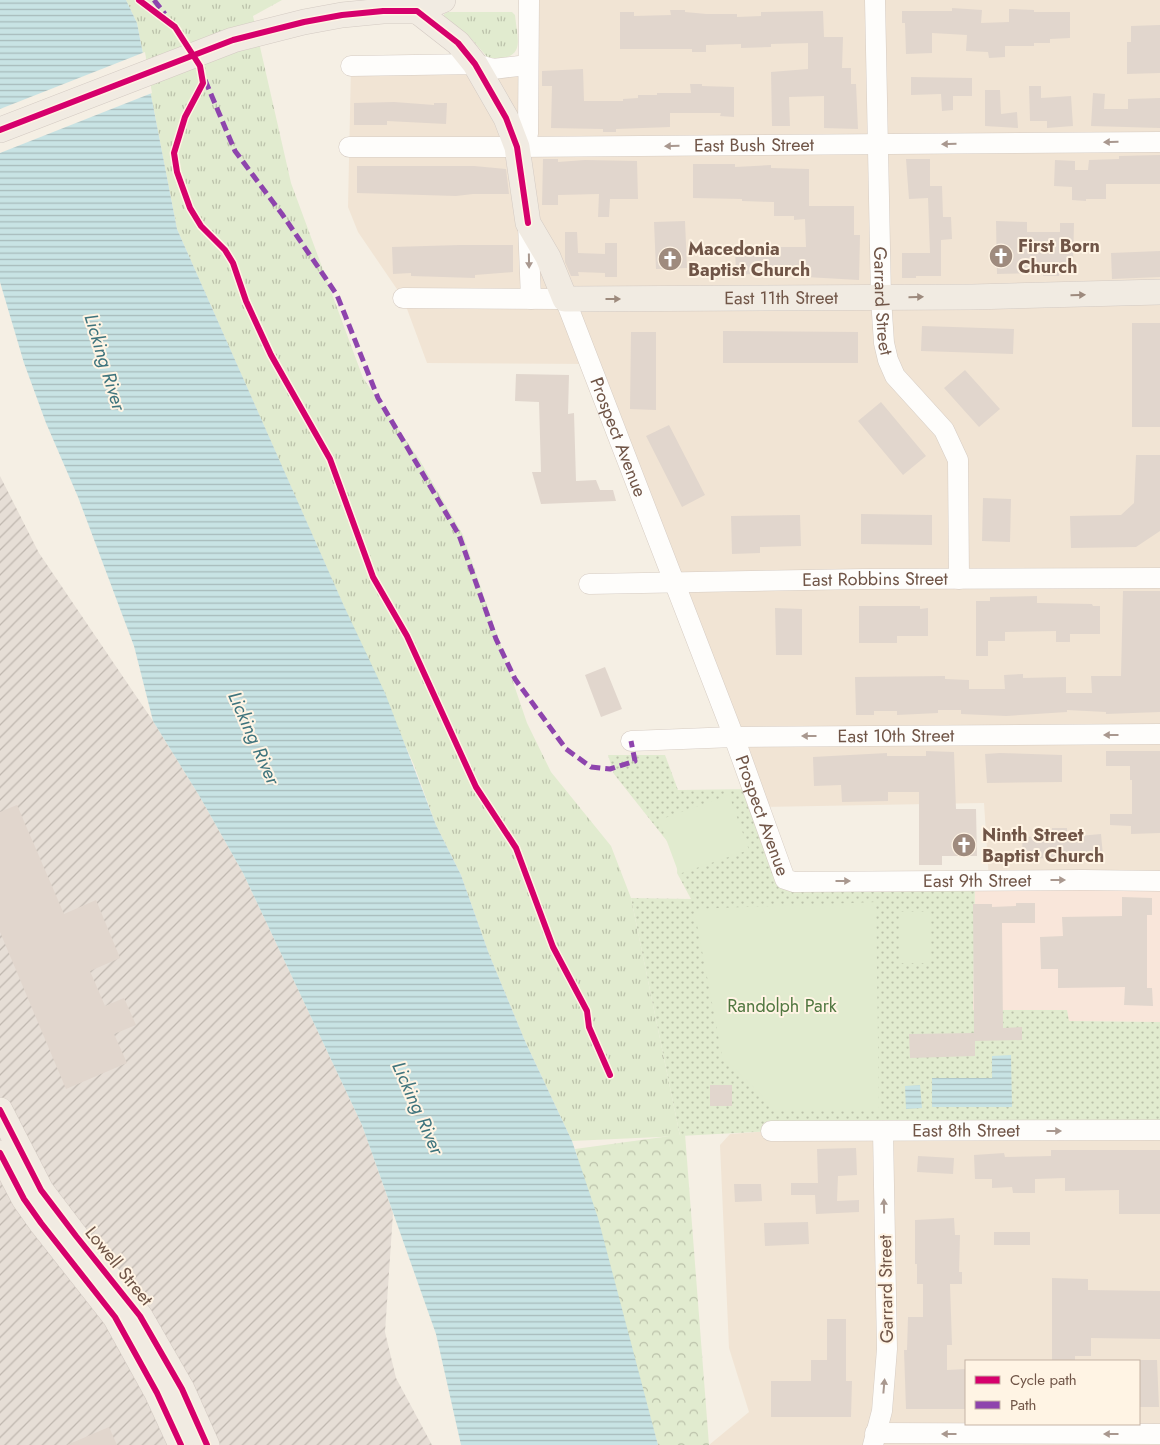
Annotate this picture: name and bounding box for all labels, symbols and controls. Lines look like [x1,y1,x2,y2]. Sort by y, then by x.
street label: East Bush Street [694,132,815,159]
one-way arrow [1103,138,1119,146]
one-way arrow [941,140,957,148]
one-way arrow [664,142,680,150]
place label: First Born Church [1018,233,1100,280]
place label: Macedonia Baptist Church [688,236,810,283]
church icon: First Born Church [988,243,1014,269]
church icon: Macedonia Baptist Church [657,246,683,272]
street label: Garrard Street [867,246,900,358]
one-way arrow [525,253,533,269]
street label: East 11th Street [724,285,839,311]
one-way arrow [1071,291,1087,299]
one-way arrow [908,293,924,301]
one-way arrow [606,295,622,303]
water label: Licking River [78,310,133,415]
street label: Prospect Avenue [583,373,653,501]
street label: East Robbins Street [802,566,949,593]
water label: Licking River [221,687,287,790]
street label: East 10th Street [837,722,955,749]
one-way arrow [1103,731,1119,739]
one-way arrow [801,732,817,740]
street label: Prospect Avenue [729,752,796,880]
place label: Ninth Street Baptist Church [982,822,1104,869]
church icon: Ninth Street Baptist Church [951,832,977,858]
street label: East 9th Street [923,867,1032,894]
one-way arrow [1050,876,1066,884]
one-way arrow [835,877,851,885]
park label: Randolph Park [727,993,837,1019]
water label: Licking River [385,1057,451,1160]
street label: East 8th Street [912,1117,1021,1144]
one-way arrow [1046,1127,1062,1135]
one-way arrow [880,1198,888,1214]
street label: Lowell Street [79,1221,160,1312]
street label: Garrard Street [872,1234,900,1343]
legend [965,1360,1140,1425]
text: Cycle path [1010,1369,1077,1391]
one-way arrow [880,1377,888,1393]
text: Path [1010,1394,1036,1416]
one-way arrow [941,1430,957,1438]
one-way arrow [1103,1430,1119,1438]

